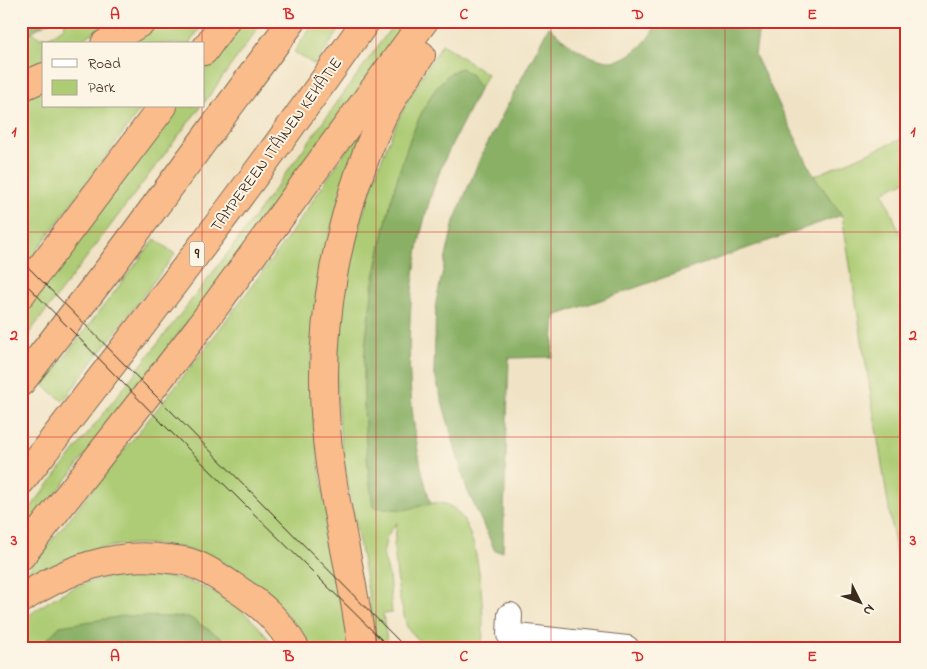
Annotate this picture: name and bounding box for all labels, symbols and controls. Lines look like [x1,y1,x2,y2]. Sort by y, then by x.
text: A [110,3,120,27]
text: B [283,3,295,27]
text: C [460,3,469,27]
text: D [631,3,644,27]
text: E [807,3,817,27]
legend [42,42,205,108]
text: Road [88,53,121,75]
street label: TAMPEREEN ITÄINEN KEHÄTIE [205,53,349,237]
text: Park [88,77,116,99]
text: 1 [11,120,17,144]
text: 1 [910,120,916,144]
road number: 9 [190,242,204,266]
text: 2 [9,324,18,348]
text: 2 [908,324,917,348]
text: 3 [10,529,18,553]
text: 3 [909,529,917,553]
north arrow [834,576,884,626]
text: N [858,599,880,620]
text: A [110,645,120,669]
text: B [283,645,295,669]
text: C [460,645,469,669]
text: D [631,645,644,669]
text: E [807,645,817,669]

